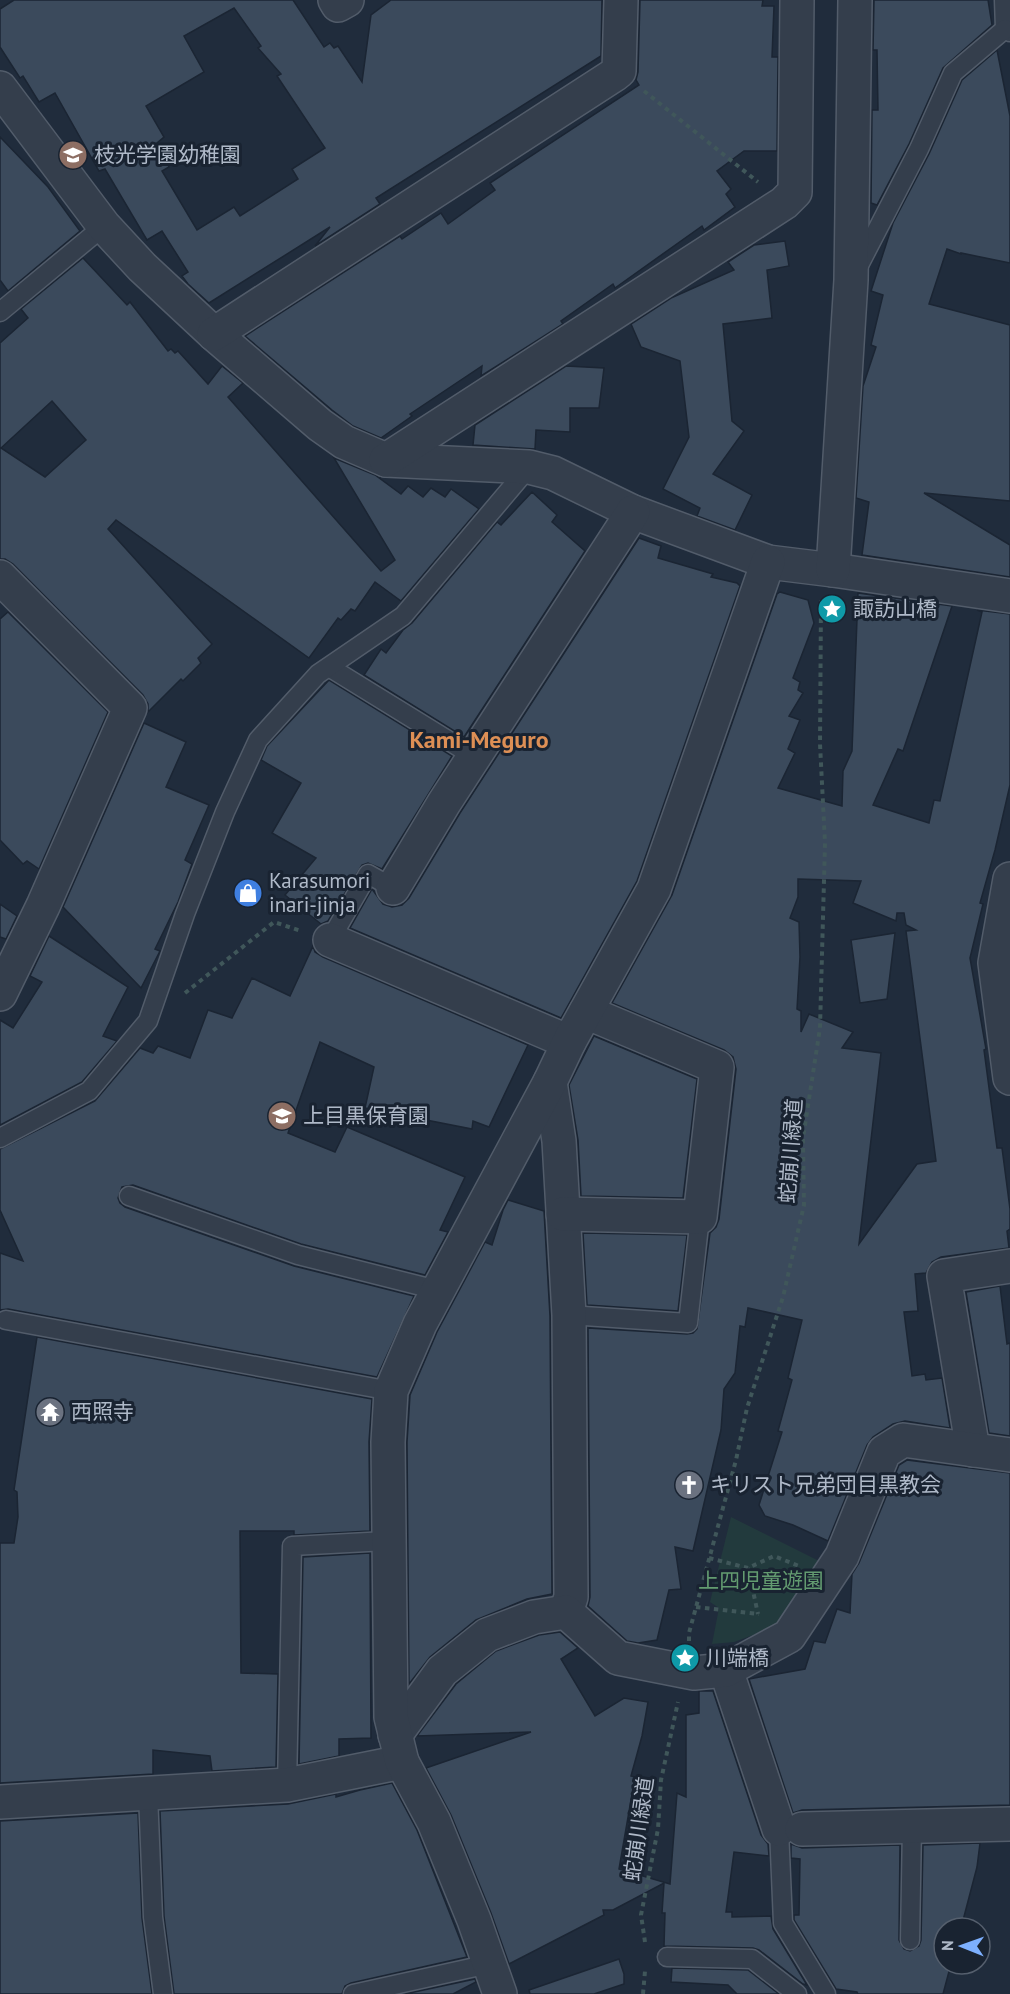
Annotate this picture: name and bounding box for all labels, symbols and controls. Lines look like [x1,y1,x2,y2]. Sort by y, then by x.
school or university icon: 枝光学園幼稚園 [57,139,89,171]
place label: 枝光学園幼稚園 [94,141,241,168]
place icon: 諏訪山橋 [816,593,848,625]
place label: 諏訪山橋 [853,595,937,622]
district label: Kami-Meguro [409,724,549,755]
place label: Karasumori inari-jinja [269,867,370,918]
shop icon: Karasumori inari-jinja [232,877,264,909]
street label: 蛇崩川緑道 [773,1098,808,1204]
school or university icon: 上目黒保育園 [266,1100,298,1132]
place label: 上目黒保育園 [303,1102,429,1129]
temple icon: 西照寺 [34,1396,66,1428]
place label: 西照寺 [71,1398,134,1425]
church icon: キリスト兄弟団目黒教会 [673,1469,705,1501]
place label: キリスト兄弟団目黒教会 [710,1471,941,1498]
park label: 上四児童遊園 [698,1567,824,1594]
place icon: 川端橋 [669,1642,701,1674]
place label: 川端橋 [706,1644,769,1671]
street label: 蛇崩川緑道 [618,1775,659,1883]
north arrow [932,1916,992,1976]
text: N [937,1940,957,1951]

